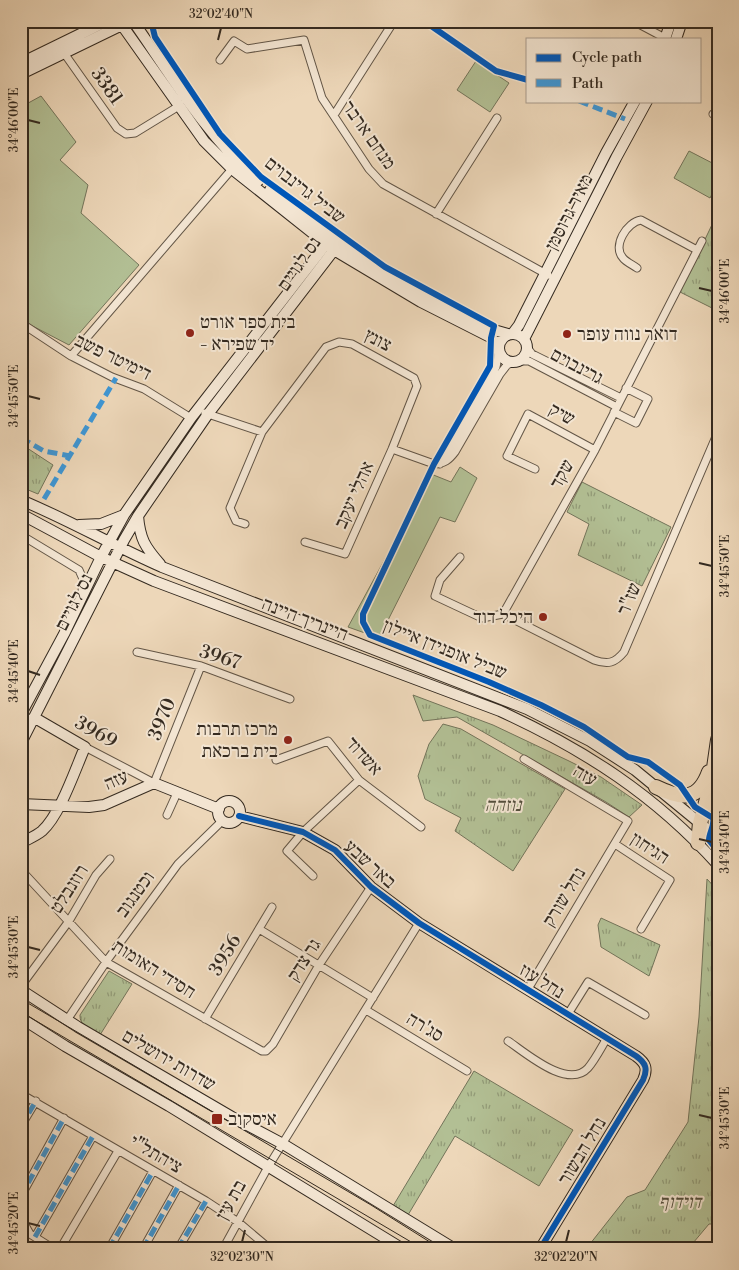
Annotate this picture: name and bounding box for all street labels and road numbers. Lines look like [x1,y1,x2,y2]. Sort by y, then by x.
street label: 3381 [86,63,128,109]
street label: מנחם ארבר [337,96,401,174]
street label: שביל גרינבוים [260,151,350,229]
street label: מאיר גרוסמן [540,170,598,254]
street label: נס לגויים [272,232,326,296]
street label: צונץ [360,323,396,357]
street label: דימיטר פשב [71,328,155,386]
street label: גרינבוים [546,342,608,390]
street label: שיק [545,397,579,431]
street label: שקד [544,455,580,493]
street label: אהלי יעקב [329,458,379,532]
street label: נס לגויים [49,569,99,635]
street label: שז"ר [611,579,647,619]
street label: היינריך היינה [258,592,352,646]
street label: שביל אופנידן איילון [380,613,510,685]
street label: 3967 [196,639,244,675]
street label: 3970 [143,694,181,744]
street label: 3969 [70,711,122,753]
street label: אשדוד [340,732,388,780]
street label: עזה [569,759,601,791]
street label: עזה [100,764,132,796]
street label: הגיחון [626,827,674,869]
street label: באר שבע [339,834,401,894]
street label: רוזנבלט [44,860,94,918]
street label: נחל שורק [537,863,591,931]
street label: וכטנגוב [110,866,160,922]
street label: 3956 [203,930,247,980]
street label: חסידי האומות [108,934,200,1004]
street label: גר צדק [282,934,326,986]
street label: נחל עוז [515,958,569,1004]
street label: סג'רה [402,1007,448,1047]
street label: שדרות ירושלים [118,1024,220,1096]
street label: נחל הבשור [552,1113,612,1189]
street label: ציהתל"י [125,1129,187,1179]
street label: בת עין [210,1176,252,1224]

